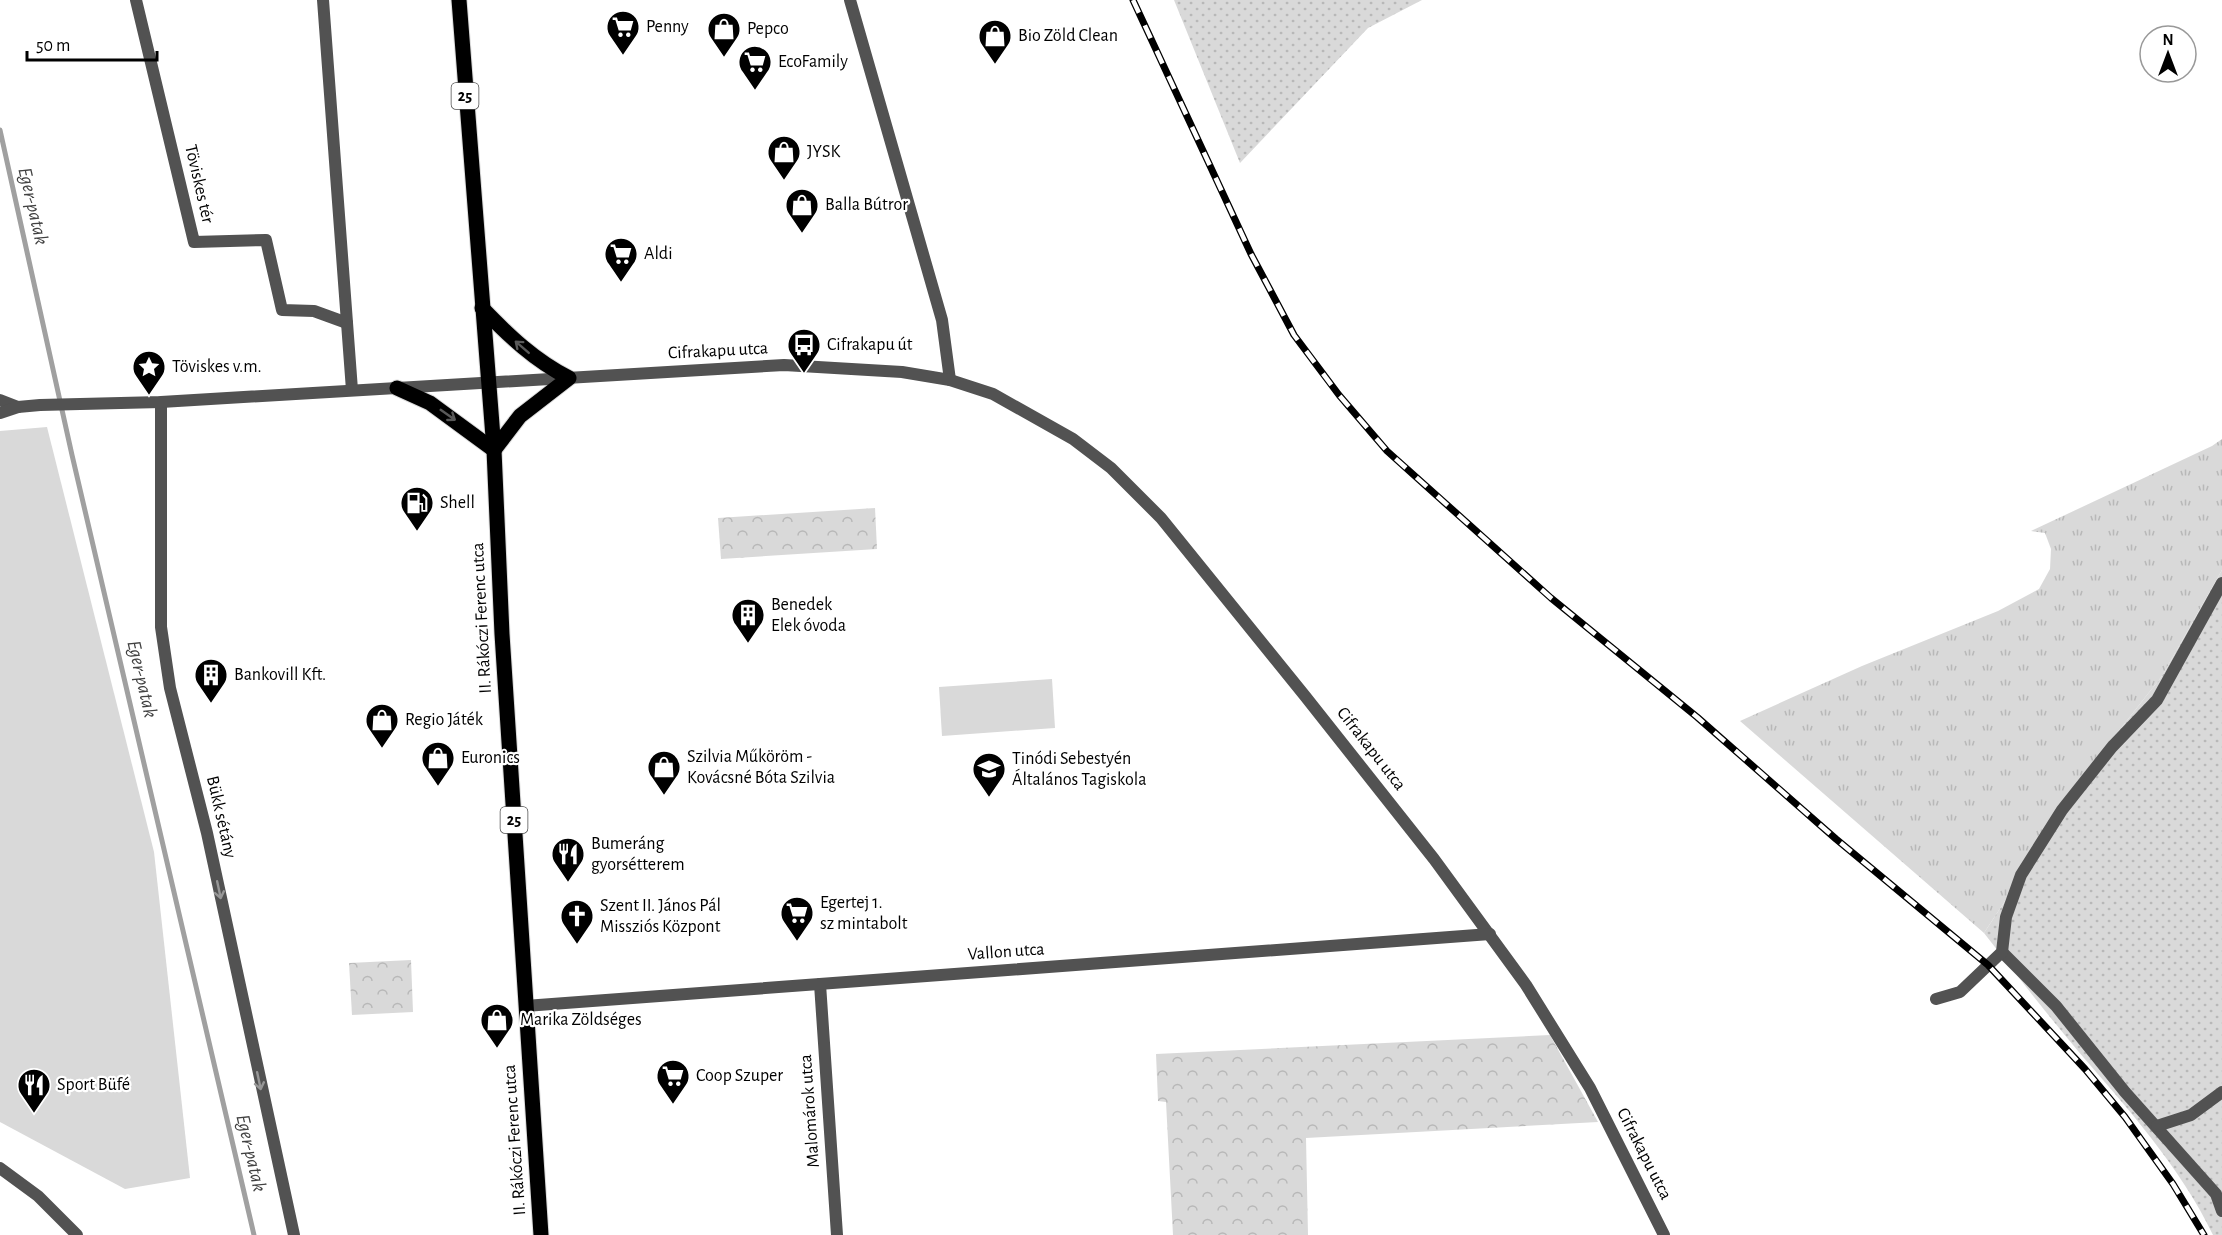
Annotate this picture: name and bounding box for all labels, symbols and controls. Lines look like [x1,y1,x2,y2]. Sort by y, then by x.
supermarket icon: Penny [605,9,641,56]
shop icon: Pepco [706,11,742,58]
place label: Penny [646,18,689,36]
shop icon: Bio Zöld Clean [977,18,1013,65]
place label: Pepco [747,20,789,38]
scale bar [27,24,158,62]
north arrow [2138,24,2198,84]
place label: Bio Zöld Clean [1018,27,1118,45]
text: N [2162,32,2174,48]
text: 50 m [36,37,70,55]
supermarket icon: EcoFamily [737,44,773,91]
place label: EcoFamily [778,53,848,71]
road number: 25 [452,83,478,109]
shop icon: JYSK [766,134,802,181]
street label: Töviskes tér [181,143,217,225]
place label: JYSK [807,143,841,161]
water label: Eger-patak [14,165,52,247]
shop icon: Balla Bútror [784,187,820,234]
place label: Balla Bútror [825,196,908,214]
supermarket icon: Aldi [603,236,639,283]
place label: Aldi [644,245,673,263]
bus stop icon: Cifrakapu út [786,327,822,374]
place label: Cifrakapu út [827,336,913,354]
street label: Cifrakapu utca [667,339,769,363]
one-way arrow [515,340,530,354]
place icon: Töviskes v.m. [131,349,167,396]
place label: Töviskes v.m. [172,358,262,376]
one-way arrow [440,409,456,421]
fuel station icon: Shell [399,485,435,532]
place label: Shell [440,494,475,512]
street label: II. Rákóczi Ferenc utca [469,542,495,694]
place label: Benedek Elek óvoda [771,596,846,635]
building icon: Benedek Elek óvoda [730,597,766,644]
water label: Eger-patak [123,638,161,720]
building icon: Bankovill Kft. [193,657,229,704]
place label: Bankovill Kft. [234,666,326,684]
shop icon: Regio Játék [364,702,400,749]
street label: Cifrakapu utca [1333,704,1409,794]
place label: Regio Játék [405,711,484,729]
shop icon: Euronics [420,740,456,787]
place label: Szilvia Műköröm - Kovácsné Bóta Szilvia [687,748,835,787]
place label: Euronics [461,749,520,767]
shop icon: Szilvia Műköröm - Kovácsné Bóta Szilvia [646,749,682,796]
place label: Tinódi Sebestyén Általános Tagiskola [1012,750,1147,789]
school or university icon: Tinódi Sebestyén Általános Tagiskola [971,751,1007,798]
street label: Bükk sétány [203,774,239,860]
road number: 25 [500,807,528,833]
place label: Bumeráng gyorsétterem [591,835,685,874]
restaurant icon: Bumeráng gyorsétterem [550,836,586,883]
one-way arrow [214,880,225,900]
place label: Egertej 1. sz mintabolt [820,894,908,933]
supermarket icon: Egertej 1. sz mintabolt [779,895,815,942]
place label: Szent II. János Pál Missziós Központ [600,897,721,936]
church icon: Szent II. János Pál Missziós Központ [559,898,595,945]
street label: Vallon utca [967,940,1045,964]
shop icon: Marika Zöldséges [479,1002,515,1049]
place label: Marika Zöldséges [520,1011,642,1029]
street label: Malomárok utca [797,1054,823,1168]
supermarket icon: Coop Szuper [655,1058,691,1105]
street label: II. Rákóczi Ferenc utca [501,1064,529,1216]
restaurant icon: Sport Büfé [16,1067,52,1114]
place label: Coop Szuper [696,1067,783,1085]
one-way arrow [254,1072,266,1091]
place label: Sport Büfé [57,1076,130,1094]
street label: Cifrakapu utca [1613,1105,1675,1203]
water label: Eger-patak [232,1112,270,1194]

